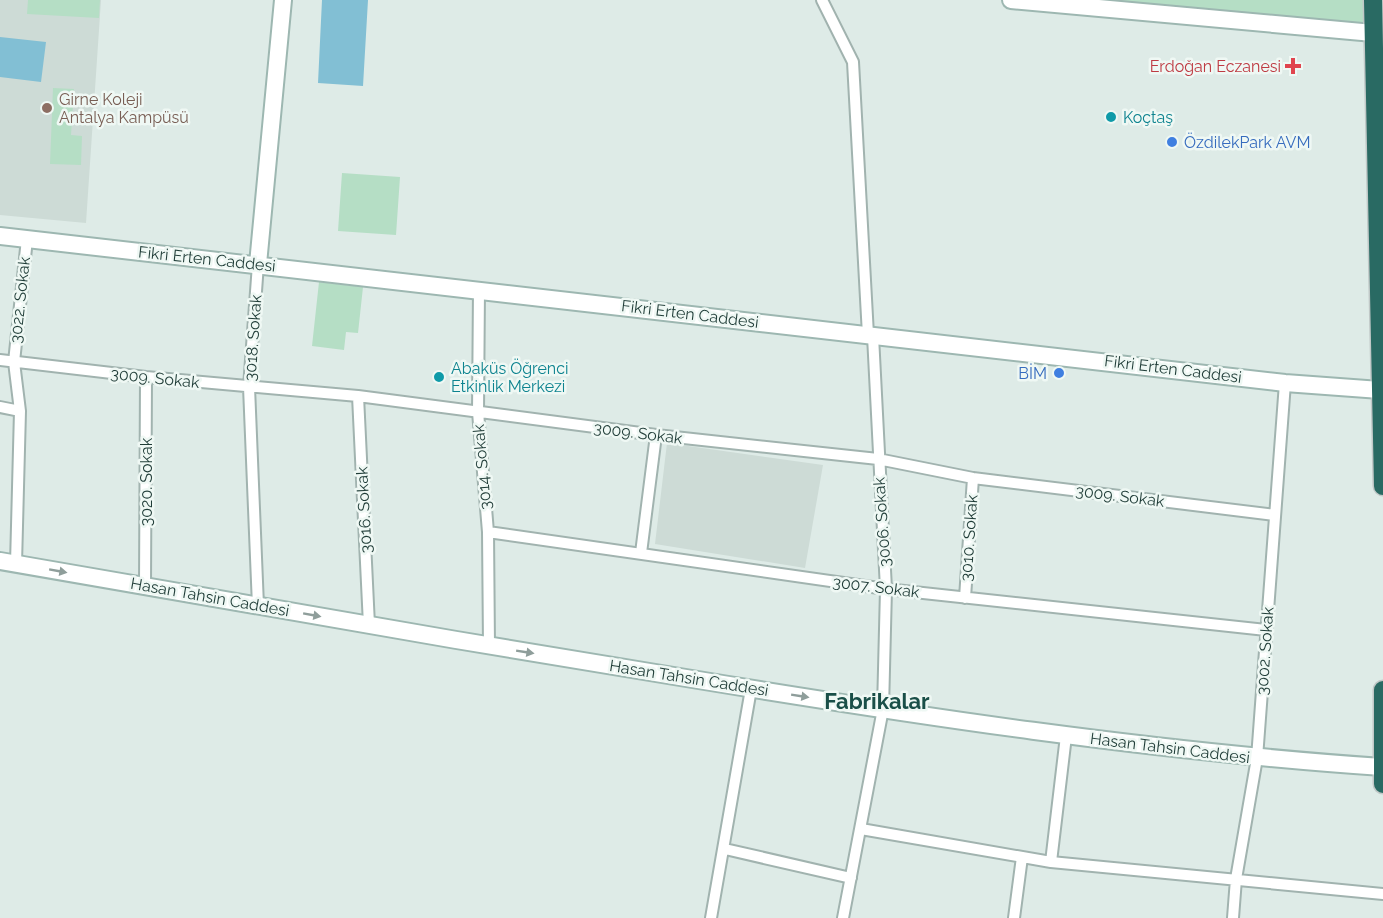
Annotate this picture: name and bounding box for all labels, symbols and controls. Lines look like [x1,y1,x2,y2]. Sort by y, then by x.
place label: Erdoğan Eczanesi [1150,57,1281,76]
marker: Erdoğan Eczanesi [1286,59,1300,73]
place label: Girne Koleji Antalya Kampüsü [59,90,189,127]
marker: Girne Koleji Antalya Kampüsü [40,101,54,115]
place label: Koçtaş [1123,108,1173,127]
marker: Koçtaş [1104,110,1118,124]
place label: ÖzdilekPark AVM [1184,132,1310,152]
marker: ÖzdilekPark AVM [1165,135,1179,149]
street label: Fikri Erten Caddesi [137,242,277,276]
street label: 3022. Sokak [6,255,34,344]
street label: 3018. Sokak [241,294,266,382]
street label: Fikri Erten Caddesi [620,296,760,332]
street label: Fikri Erten Caddesi [1103,351,1243,387]
place label: Abaküs Öğrenci Etkinlik Merkezi [451,358,568,396]
place label: BİM [1018,363,1047,383]
street label: 3009. Sokak [110,364,201,392]
marker: BİM [1052,366,1066,380]
marker: Abaküs Öğrenci Etkinlik Merkezi [432,370,446,384]
street label: 3009. Sokak [592,418,684,448]
street label: 3014. Sokak [469,423,495,511]
street label: 3020. Sokak [137,437,156,526]
street label: 3016. Sokak [352,466,376,554]
street label: 3006. Sokak [869,476,895,567]
street label: 3009. Sokak [1074,481,1166,511]
street label: 3010. Sokak [956,493,982,582]
one-way arrow [48,567,67,576]
street label: 3007. Sokak [831,572,921,602]
street label: Hasan Tahsin Caddesi [129,574,291,620]
street label: 3002. Sokak [1252,606,1278,696]
one-way arrow [302,611,321,620]
one-way arrow [515,647,534,656]
street label: Hasan Tahsin Caddesi [608,656,770,700]
district label: Fabrikalar [824,688,930,714]
one-way arrow [791,692,810,701]
street label: Hasan Tahsin Caddesi [1089,729,1251,767]

